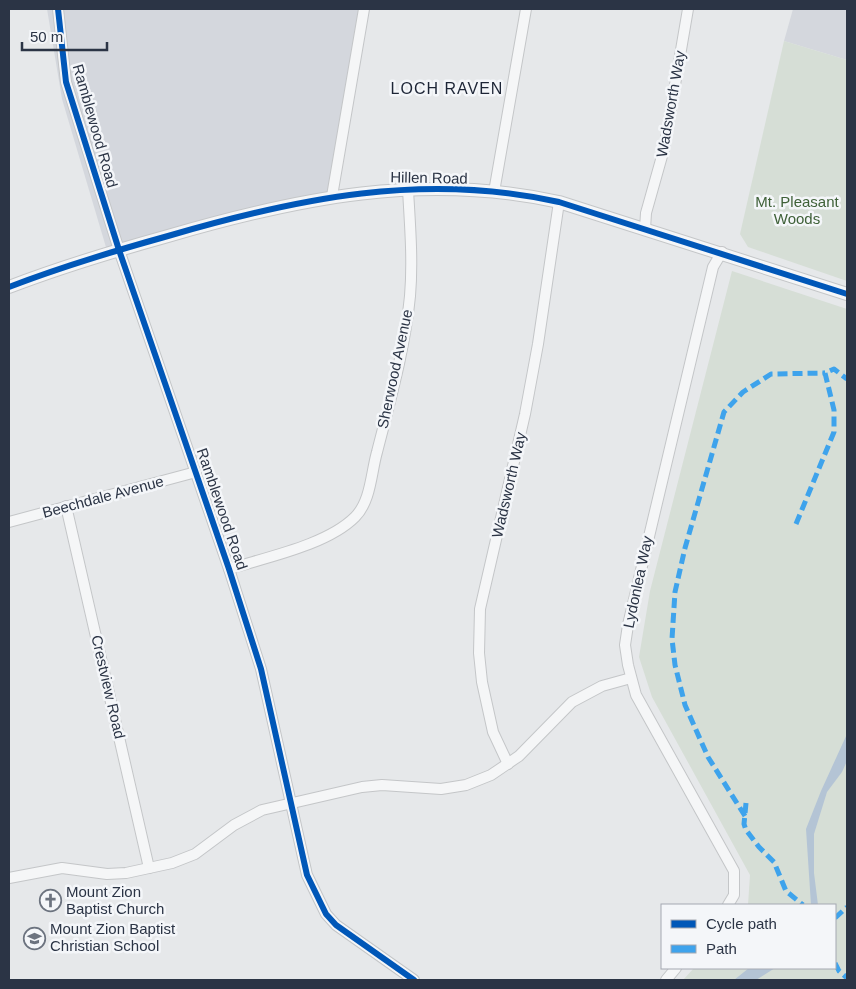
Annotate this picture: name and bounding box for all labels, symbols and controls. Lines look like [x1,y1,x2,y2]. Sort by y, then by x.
scale bar [22,20,108,52]
text: 50 m [30,28,63,45]
street label: Wadsworth Way [653,49,688,159]
street label: Ramblewood Road [70,62,121,190]
district label: LOCH RAVEN [391,80,503,97]
street label: Hillen Road [390,168,468,187]
park label: Mt. Pleasant Woods [755,193,840,227]
street label: Sherwood Avenue [374,308,415,430]
street label: Wadsworth Way [488,430,529,539]
street label: Ramblewood Road [194,446,251,572]
street label: Beechdale Avenue [40,472,165,521]
street label: Lydonlea Way [619,534,656,630]
street label: Crestview Road [88,633,129,740]
place label: Mount Zion Baptist Church [66,883,164,917]
church icon: Mount Zion Baptist Church [38,889,62,913]
legend [661,904,836,969]
text: Cycle path [706,915,777,932]
place label: Mount Zion Baptist Christian School [50,920,176,954]
school or university icon: Mount Zion Baptist Christian School [22,926,46,950]
text: Path [706,940,737,957]

